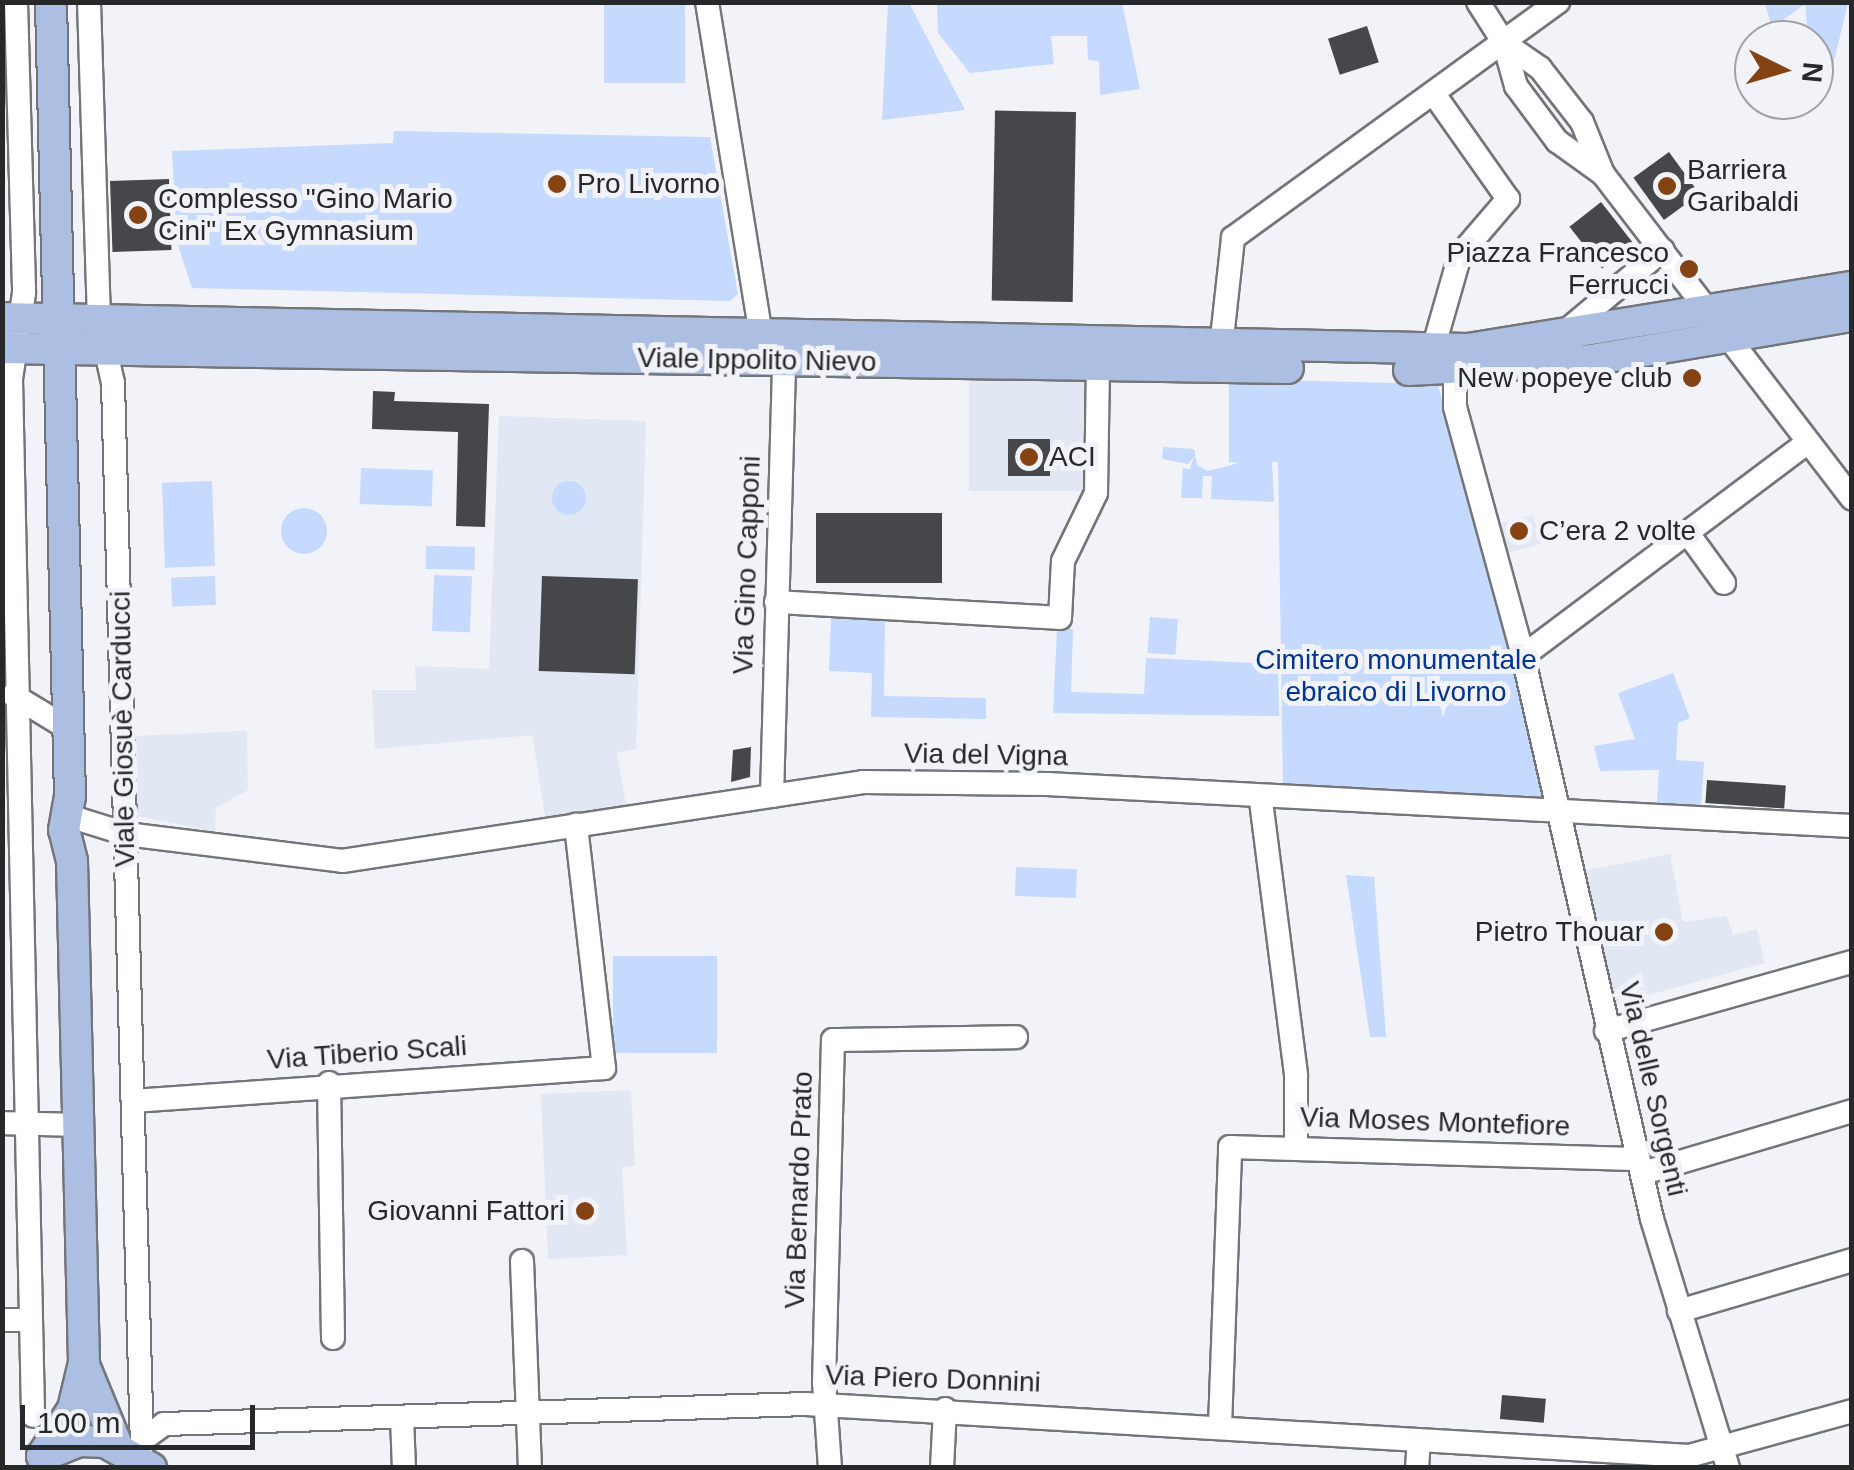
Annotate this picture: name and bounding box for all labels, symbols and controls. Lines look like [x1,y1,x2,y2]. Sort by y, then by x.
north arrow [1734,20,1834,120]
text: N [1796,61,1829,84]
place label: Barriera Garibaldi [1687,153,1799,219]
place label: Pro Livorno [577,167,720,201]
marker: Pro Livorno [546,173,568,195]
marker: Barriera Garibaldi [1656,175,1678,197]
place label: Complesso "Gino Mario Cini" Ex Gymnasium [158,182,453,248]
marker: Complesso "Gino Mario Cini" Ex Gymnasium [127,204,149,226]
place label: Piazza Francesco Ferrucci [1446,236,1669,302]
marker: Piazza Francesco Ferrucci [1678,258,1700,280]
street label: Viale Ippolito Nievo [637,341,877,379]
place label: New popeye club [1457,361,1672,395]
marker: New popeye club [1681,367,1703,389]
place label: ACI [1049,440,1096,474]
marker: ACI [1018,446,1040,468]
street label: Via Gino Capponi [726,455,768,675]
place label: C’era 2 volte [1539,514,1696,548]
marker: C’era 2 volte [1508,520,1530,542]
street label: Viale Giosuè Carducci [104,590,142,868]
park label: Cimitero monumentale ebraico di Livorno [1255,643,1537,709]
street label: Via del Vigna [904,737,1068,773]
place label: Pietro Thouar [1474,915,1644,949]
marker: Pietro Thouar [1653,921,1675,943]
street label: Via delle Sorgenti [1612,979,1694,1199]
street label: Via Tiberio Scali [266,1029,468,1077]
street label: Via Bernardo Prato [778,1071,820,1309]
street label: Via Moses Montefiore [1299,1100,1571,1144]
place label: Giovanni Fattori [367,1194,565,1228]
marker: Giovanni Fattori [574,1200,596,1222]
street label: Via Piero Donnini [825,1358,1041,1400]
scale bar [25,1385,260,1447]
text: 100 m [37,1406,120,1439]

